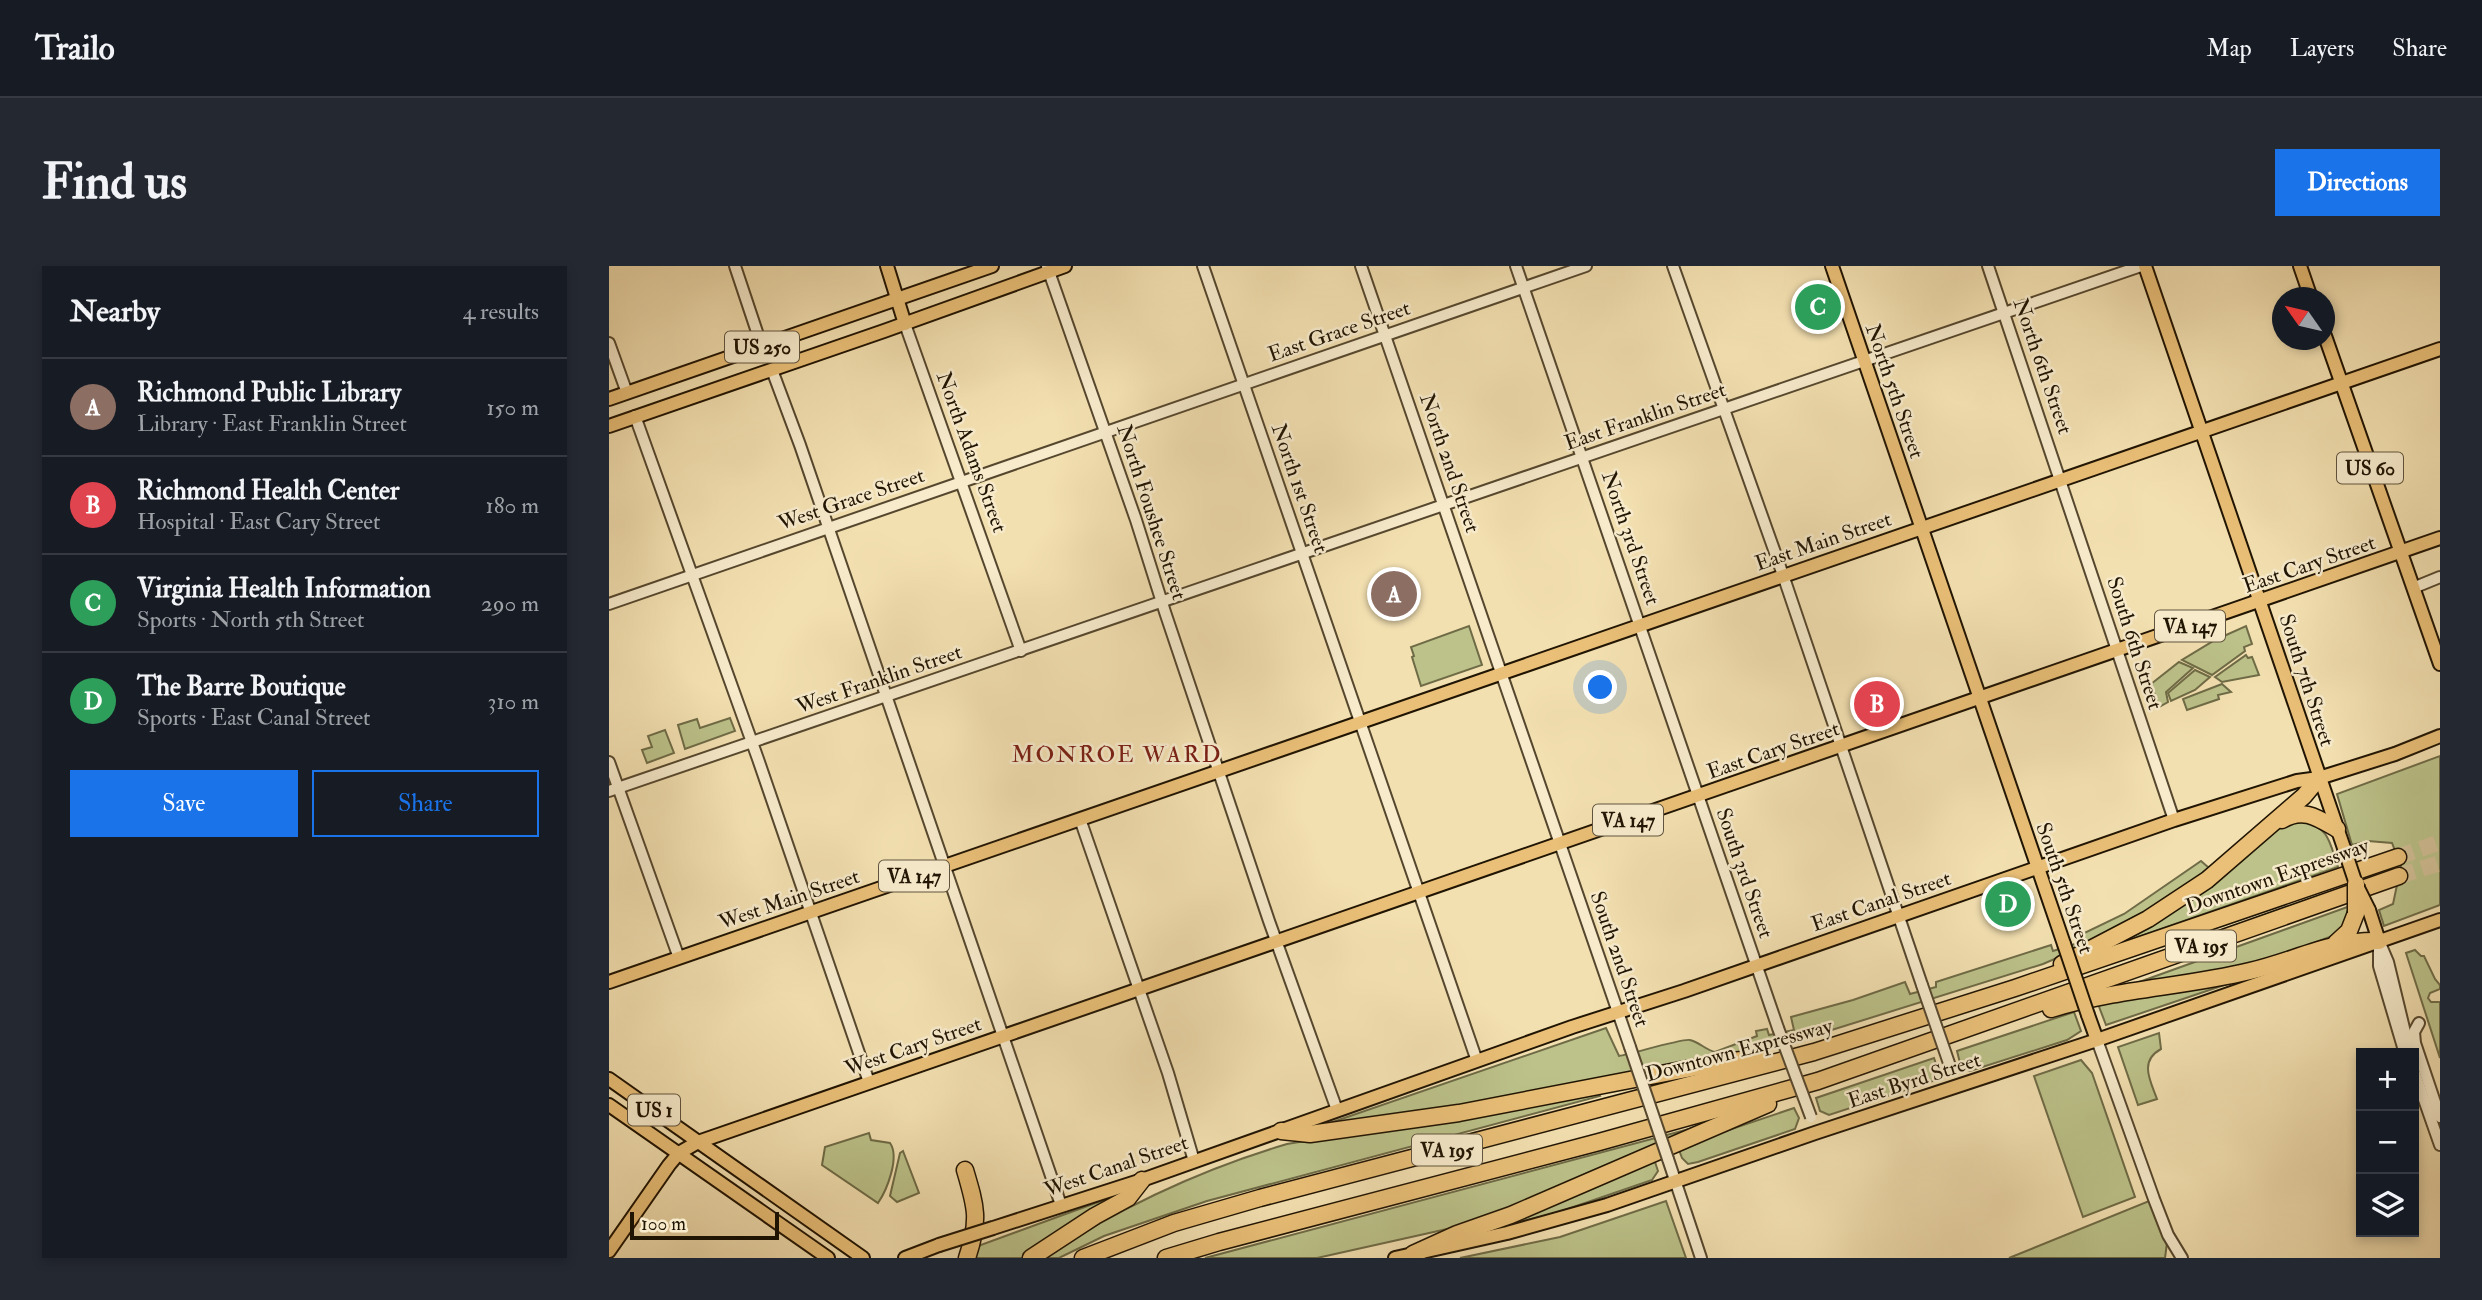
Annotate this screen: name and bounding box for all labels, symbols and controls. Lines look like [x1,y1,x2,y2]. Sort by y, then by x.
text: Trailo [35,28,115,69]
text: Map [2207,33,2252,64]
text: Layers [2290,33,2354,64]
text: Share [2392,33,2447,64]
button: Directions [2275,149,2440,216]
text: Find us [42,152,187,213]
pin: C [1795,281,1841,333]
north arrow [2272,287,2335,350]
text: Nearby [70,293,160,330]
street label: East Grace Street [1265,294,1414,368]
street label: North 6th Street [2007,295,2078,438]
text: 4 results [463,297,539,326]
street label: North 5th Street [1859,320,1930,462]
road number: US 250 [725,332,799,362]
street label: North Adams Street [930,368,1013,537]
street label: East Franklin Street [1561,376,1730,457]
text: Richmond Public Library [137,377,401,409]
street label: North 2nd Street [1413,390,1486,536]
text: A [86,393,100,422]
text: 150 m [486,393,539,422]
text: Library · East Franklin Street [137,409,407,438]
street label: North 1st Street [1265,420,1334,557]
street label: North Foushee Street [1110,421,1193,603]
road number: US 60 [2337,452,2403,484]
street label: West Grace Street [773,462,928,537]
street label: North 3rd Street [1595,468,1666,609]
text: Richmond Health Center [137,475,399,507]
text: B [85,491,101,520]
text: 180 m [486,491,539,520]
street label: East Main Street [1751,505,1895,577]
text: Hospital · East Cary Street [137,507,380,536]
street label: East Cary Street [2239,529,2379,600]
pin: A [1371,568,1417,620]
text: Virginia Health Information [137,573,431,605]
street label: South 6th Street [2100,573,2169,713]
text: C [85,589,101,618]
text: 290 m [481,589,539,618]
text: Sports · North 5th Street [137,605,365,634]
road number: VA 147 [2155,610,2225,642]
street label: South 7th Street [2272,611,2341,750]
street label: West Franklin Street [792,638,966,721]
your location [1583,670,1617,704]
text: The Barre Boutique [137,671,346,703]
pin: B [1854,678,1900,730]
text: D [84,687,102,716]
text: 310 m [488,687,539,716]
text: Sports · East Canal Street [137,703,370,732]
street label: East Cary Street [1703,715,1843,786]
district label: MONROE WARD [1012,740,1222,769]
button: Save [70,770,298,837]
button: Share [312,770,539,837]
road number: VA 147 [1593,804,1663,835]
street label: South 3rd Street [1710,804,1779,942]
street label: South 5th Street [2029,819,2100,957]
street label: Downtown Expressway [2182,832,2373,921]
road number: VA 147 [879,860,949,891]
street label: West Main Street [714,863,863,936]
street label: East Canal Street [1808,865,1955,938]
pin: D [1985,878,2031,930]
street label: South 2nd Street [1584,888,1655,1031]
road number: VA 195 [2166,930,2236,961]
street label: West Cary Street [840,1010,985,1083]
street label: Downtown Expressway [1643,1012,1836,1088]
street label: East Byrd Street [1844,1046,1984,1115]
map controls [2356,1048,2419,1237]
button: + [2356,1048,2419,1111]
road number: US 1 [628,1094,680,1126]
button: − [2356,1111,2419,1174]
street label: West Canal Street [1040,1129,1192,1204]
road number: VA 195 [1412,1135,1482,1166]
button: layers [2356,1174,2419,1237]
scale bar [630,1209,779,1241]
text: 100 m [641,1212,686,1236]

